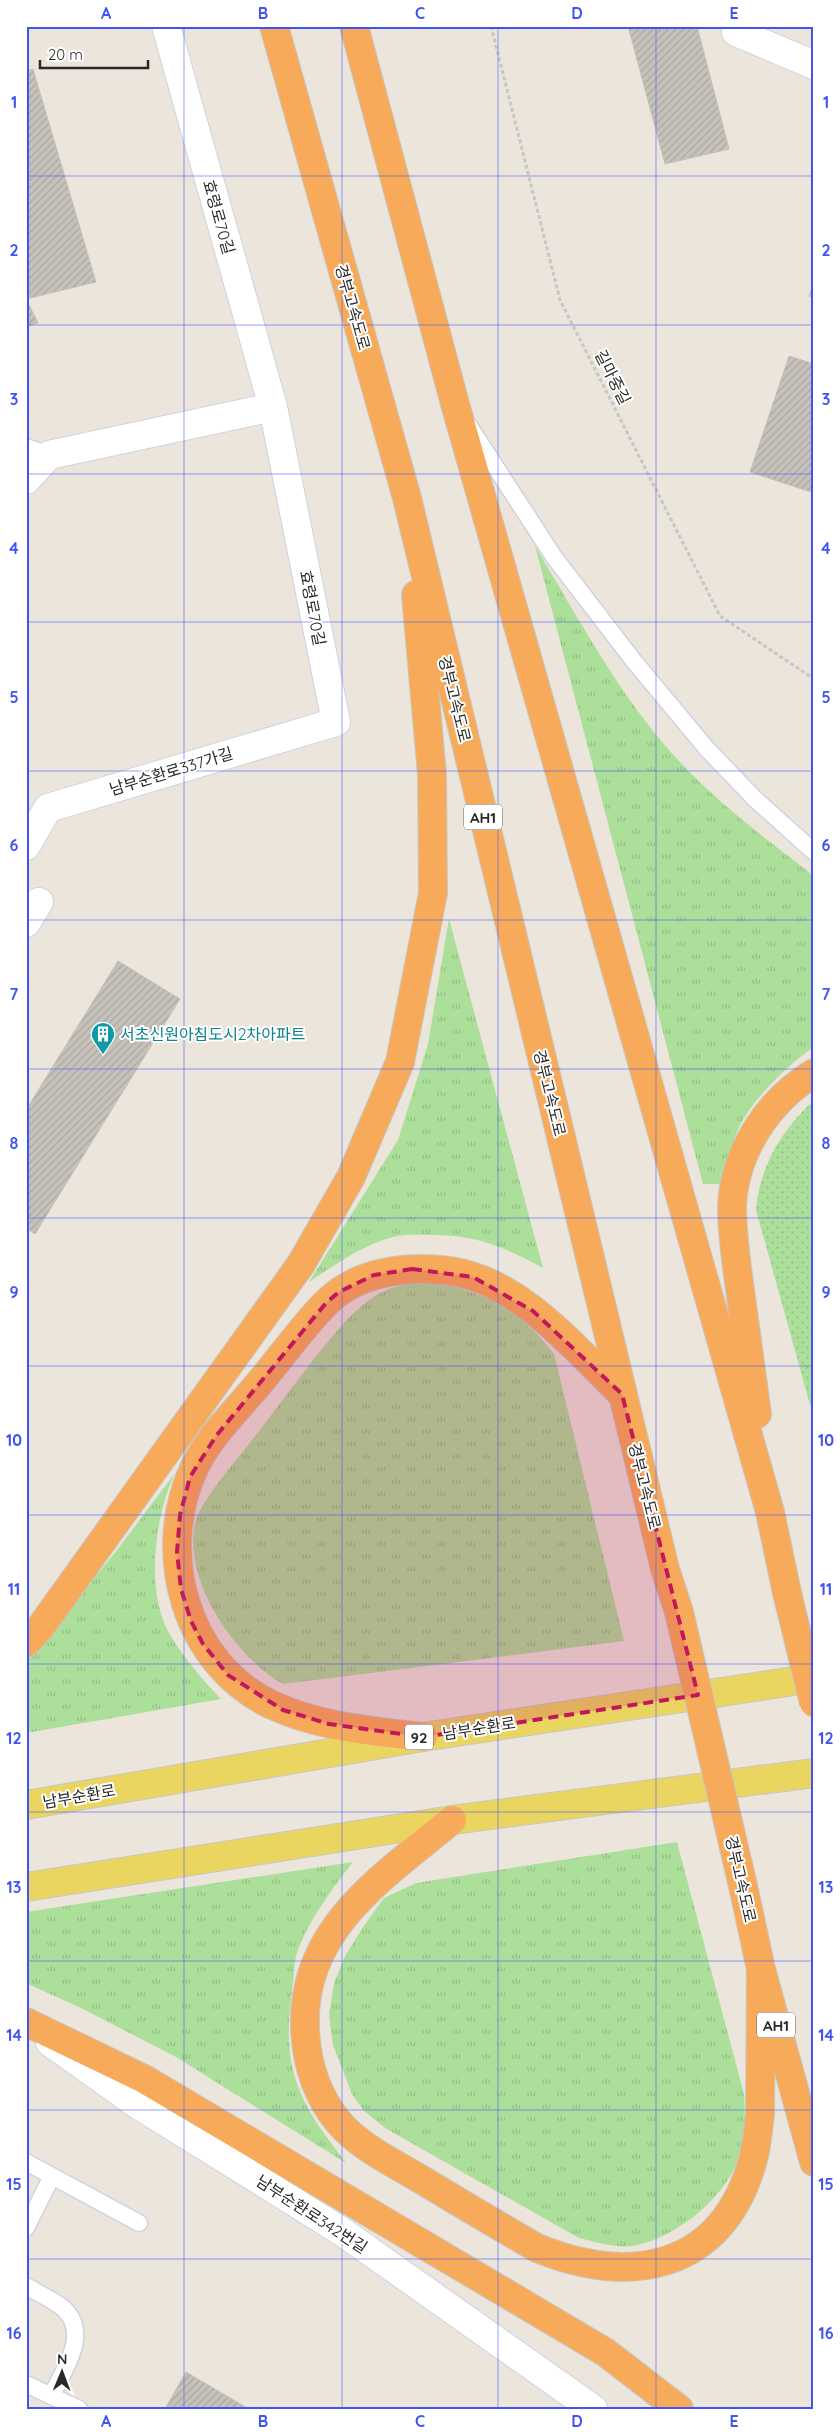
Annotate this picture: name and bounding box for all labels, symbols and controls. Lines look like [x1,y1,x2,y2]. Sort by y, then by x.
text: A [101,3,112,23]
text: B [258,3,268,23]
text: C [415,3,425,23]
text: D [571,3,583,23]
text: E [729,3,739,23]
scale bar [40,38,148,70]
text: 20 m [48,45,83,64]
text: 1 [11,92,17,112]
text: 1 [823,92,829,112]
street label: 효령로70길 [199,177,239,257]
text: 2 [9,240,19,260]
text: 2 [821,240,831,260]
street label: 경부고속도로 [331,262,375,352]
street label: 길마중길 [591,346,635,408]
text: 3 [10,389,18,409]
text: 3 [822,389,830,409]
text: 4 [9,538,19,558]
text: 4 [821,538,831,558]
street label: 효령로70길 [296,568,330,648]
street label: 경부고속도로 [435,654,475,745]
text: 5 [9,687,19,707]
text: 5 [821,687,831,707]
street label: 남부순환로337가길 [107,743,235,799]
road number: AH1 [464,804,502,830]
text: 6 [10,835,19,855]
text: 6 [822,835,831,855]
text: 7 [10,984,19,1004]
text: 7 [822,984,831,1004]
building icon: 서초신원아침도시2차아파트 [90,1021,116,1055]
place label: 서초신원아침도시2차아파트 [120,1024,306,1044]
street label: 경부고속도로 [530,1048,570,1139]
text: 8 [10,1133,19,1153]
text: 8 [822,1133,831,1153]
text: 9 [9,1282,19,1302]
text: 9 [821,1282,831,1302]
text: 10 [6,1430,22,1450]
text: 10 [818,1430,834,1450]
street label: 경부고속도로 [625,1441,665,1532]
text: 11 [8,1579,20,1599]
text: 11 [820,1579,832,1599]
street label: 남부순환로 [441,1712,517,1744]
road number: 92 [405,1724,433,1750]
text: 12 [6,1728,22,1748]
text: 12 [818,1728,834,1748]
street label: 남부순환로 [41,1780,117,1812]
street label: 경부고속도로 [721,1834,761,1925]
text: 13 [7,1877,21,1897]
text: 13 [819,1877,833,1897]
road number: AH1 [757,2012,795,2038]
text: 14 [6,2025,22,2045]
text: 14 [818,2025,834,2045]
street label: 남부순환로342번길 [253,2171,371,2257]
text: 15 [6,2174,22,2194]
text: 15 [818,2174,834,2194]
text: 16 [6,2323,22,2343]
text: 16 [818,2323,834,2343]
north arrow [38,2348,88,2398]
text: N [57,2350,68,2368]
text: A [101,2411,112,2431]
text: B [258,2411,268,2431]
text: C [415,2411,425,2431]
text: D [571,2411,583,2431]
text: E [729,2411,739,2431]

